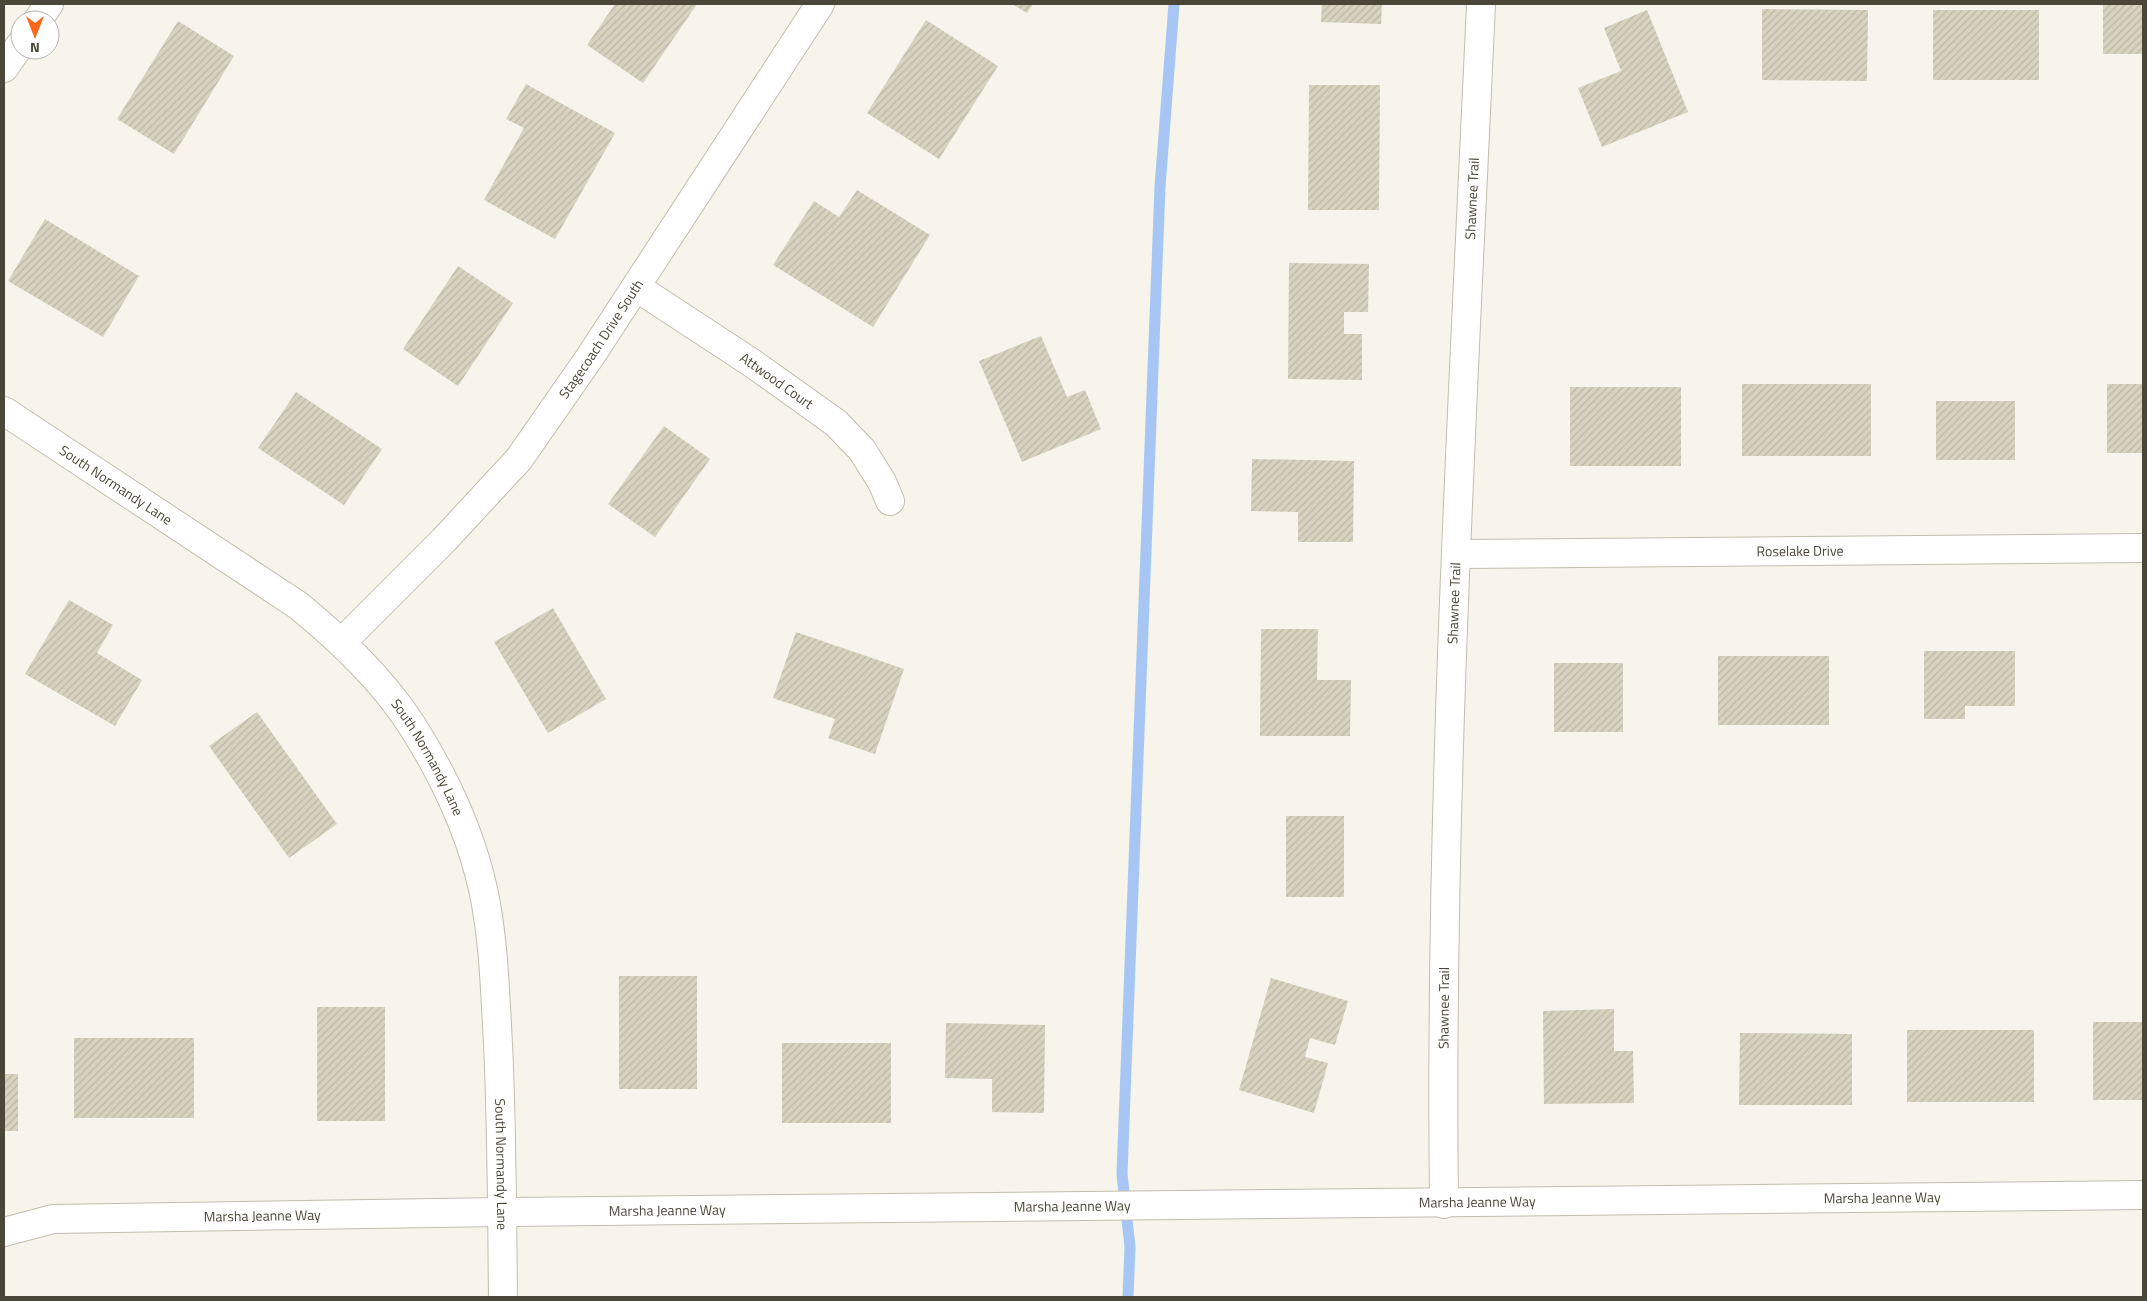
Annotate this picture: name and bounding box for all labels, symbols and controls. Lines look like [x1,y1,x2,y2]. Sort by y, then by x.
north arrow [10,10,60,60]
text: N [30,38,40,59]
street label: Shawnee Trail [1459,157,1484,240]
street label: Stagecoach Drive South [553,275,648,403]
street label: Attwood Court [736,347,818,414]
street label: South Normandy Lane [55,439,177,529]
street label: Roselake Drive [1756,540,1844,561]
street label: Shawnee Trail [1441,562,1465,644]
street label: South Normandy Lane [386,694,469,819]
street label: Shawnee Trail [1432,967,1454,1049]
street label: South Normandy Lane [490,1098,513,1230]
street label: Marsha Jeanne Way [1824,1186,1941,1208]
street label: Marsha Jeanne Way [1419,1190,1536,1213]
street label: Marsha Jeanne Way [1014,1194,1131,1217]
street label: Marsha Jeanne Way [609,1199,726,1221]
street label: Marsha Jeanne Way [204,1204,321,1227]

